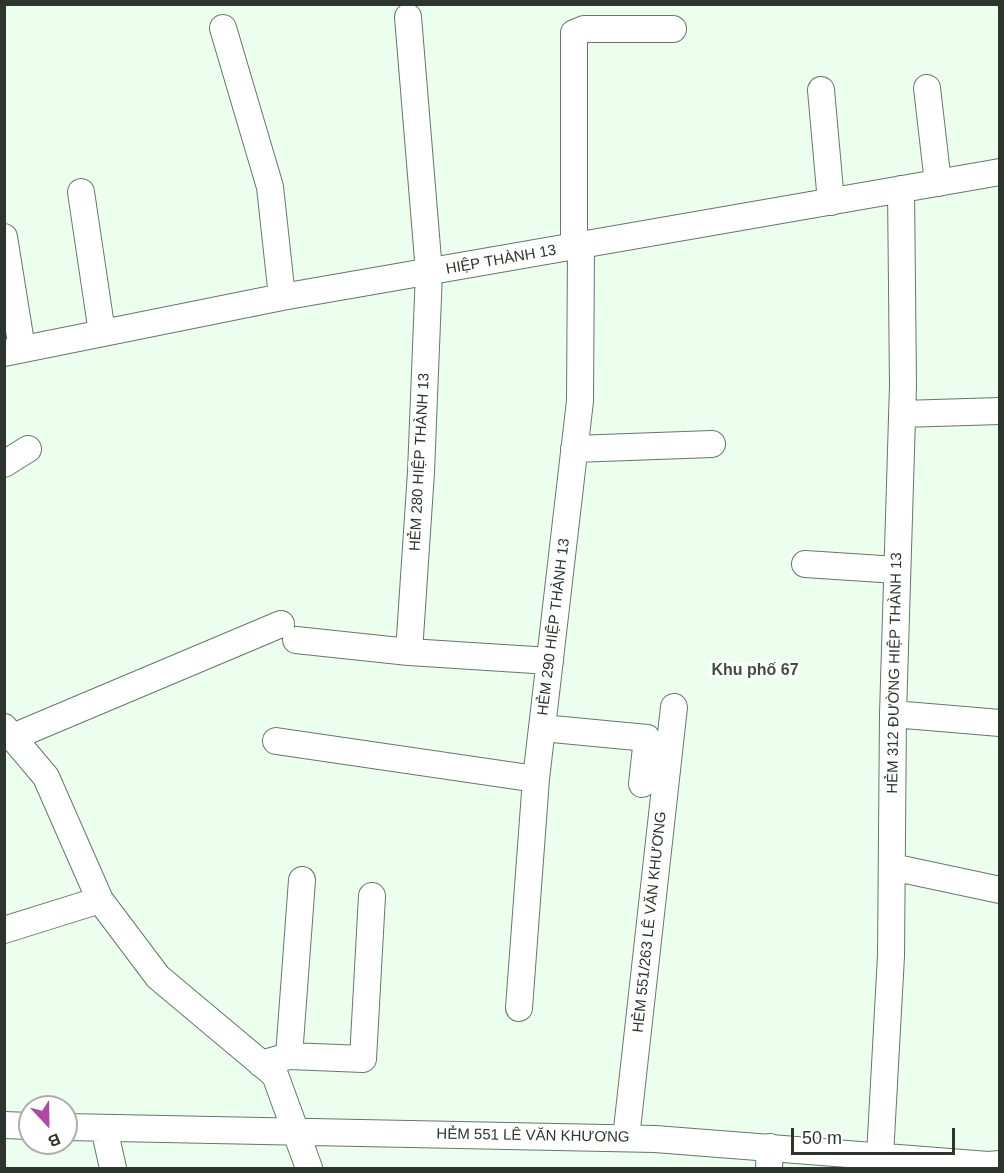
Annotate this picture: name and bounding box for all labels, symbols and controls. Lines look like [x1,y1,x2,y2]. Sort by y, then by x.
street label: HIỆP THÀNH 13 [444,241,558,279]
street label: HẺM 280 HIỆP THÀNH 13 [406,372,434,552]
street label: HẺM 290 HIỆP THÀNH 13 [534,537,574,717]
street label: HẺM 312 ĐƯỜNG HIỆP THÀNH 13 [884,552,906,794]
district label: Khu phố 67 [711,661,799,681]
street label: HẺM 551/263 LÊ VĂN KHƯƠNG [629,810,671,1034]
north arrow [18,1095,78,1155]
scale bar [794,1116,958,1154]
street label: HẺM 551 LÊ VĂN KHƯƠNG [436,1125,630,1147]
text: 50 m [802,1128,842,1148]
text: B [46,1130,63,1150]

